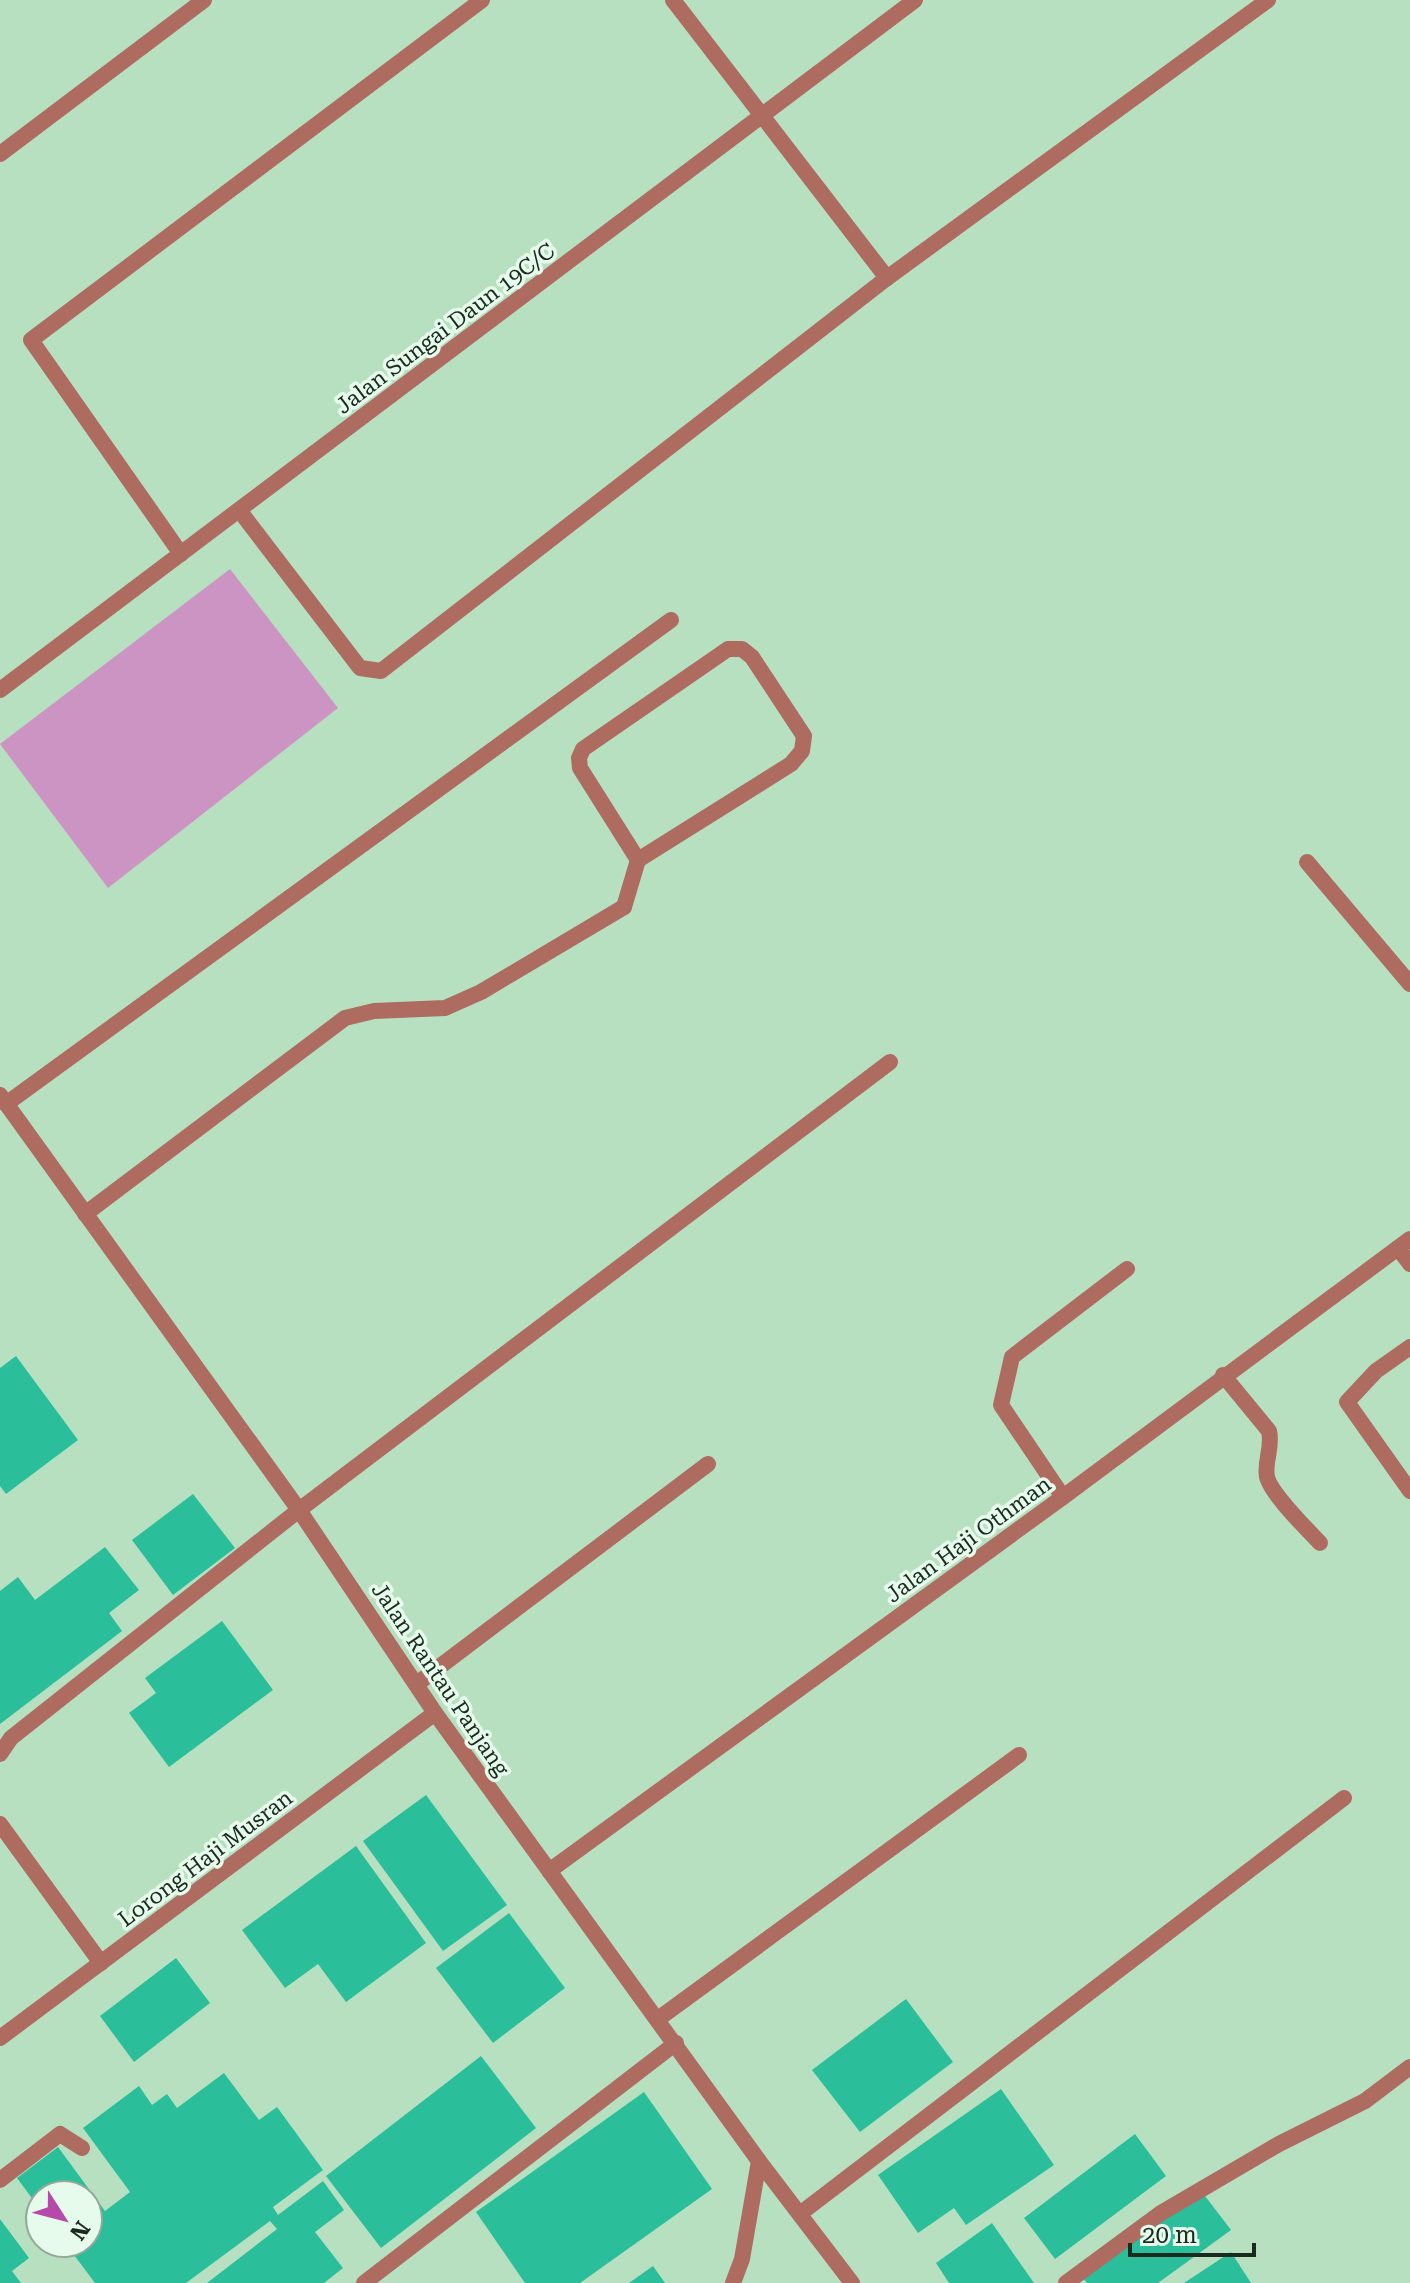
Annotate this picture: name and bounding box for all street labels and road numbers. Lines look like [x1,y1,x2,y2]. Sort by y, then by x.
street label: Jalan Sungai Daun 19C/C [331,238,560,419]
street label: Jalan Haji Othman [881,1471,1056,1608]
street label: Jalan Rantau Panjang [367,1578,515,1781]
street label: Lorong Haji Musran [114,1785,297,1932]

